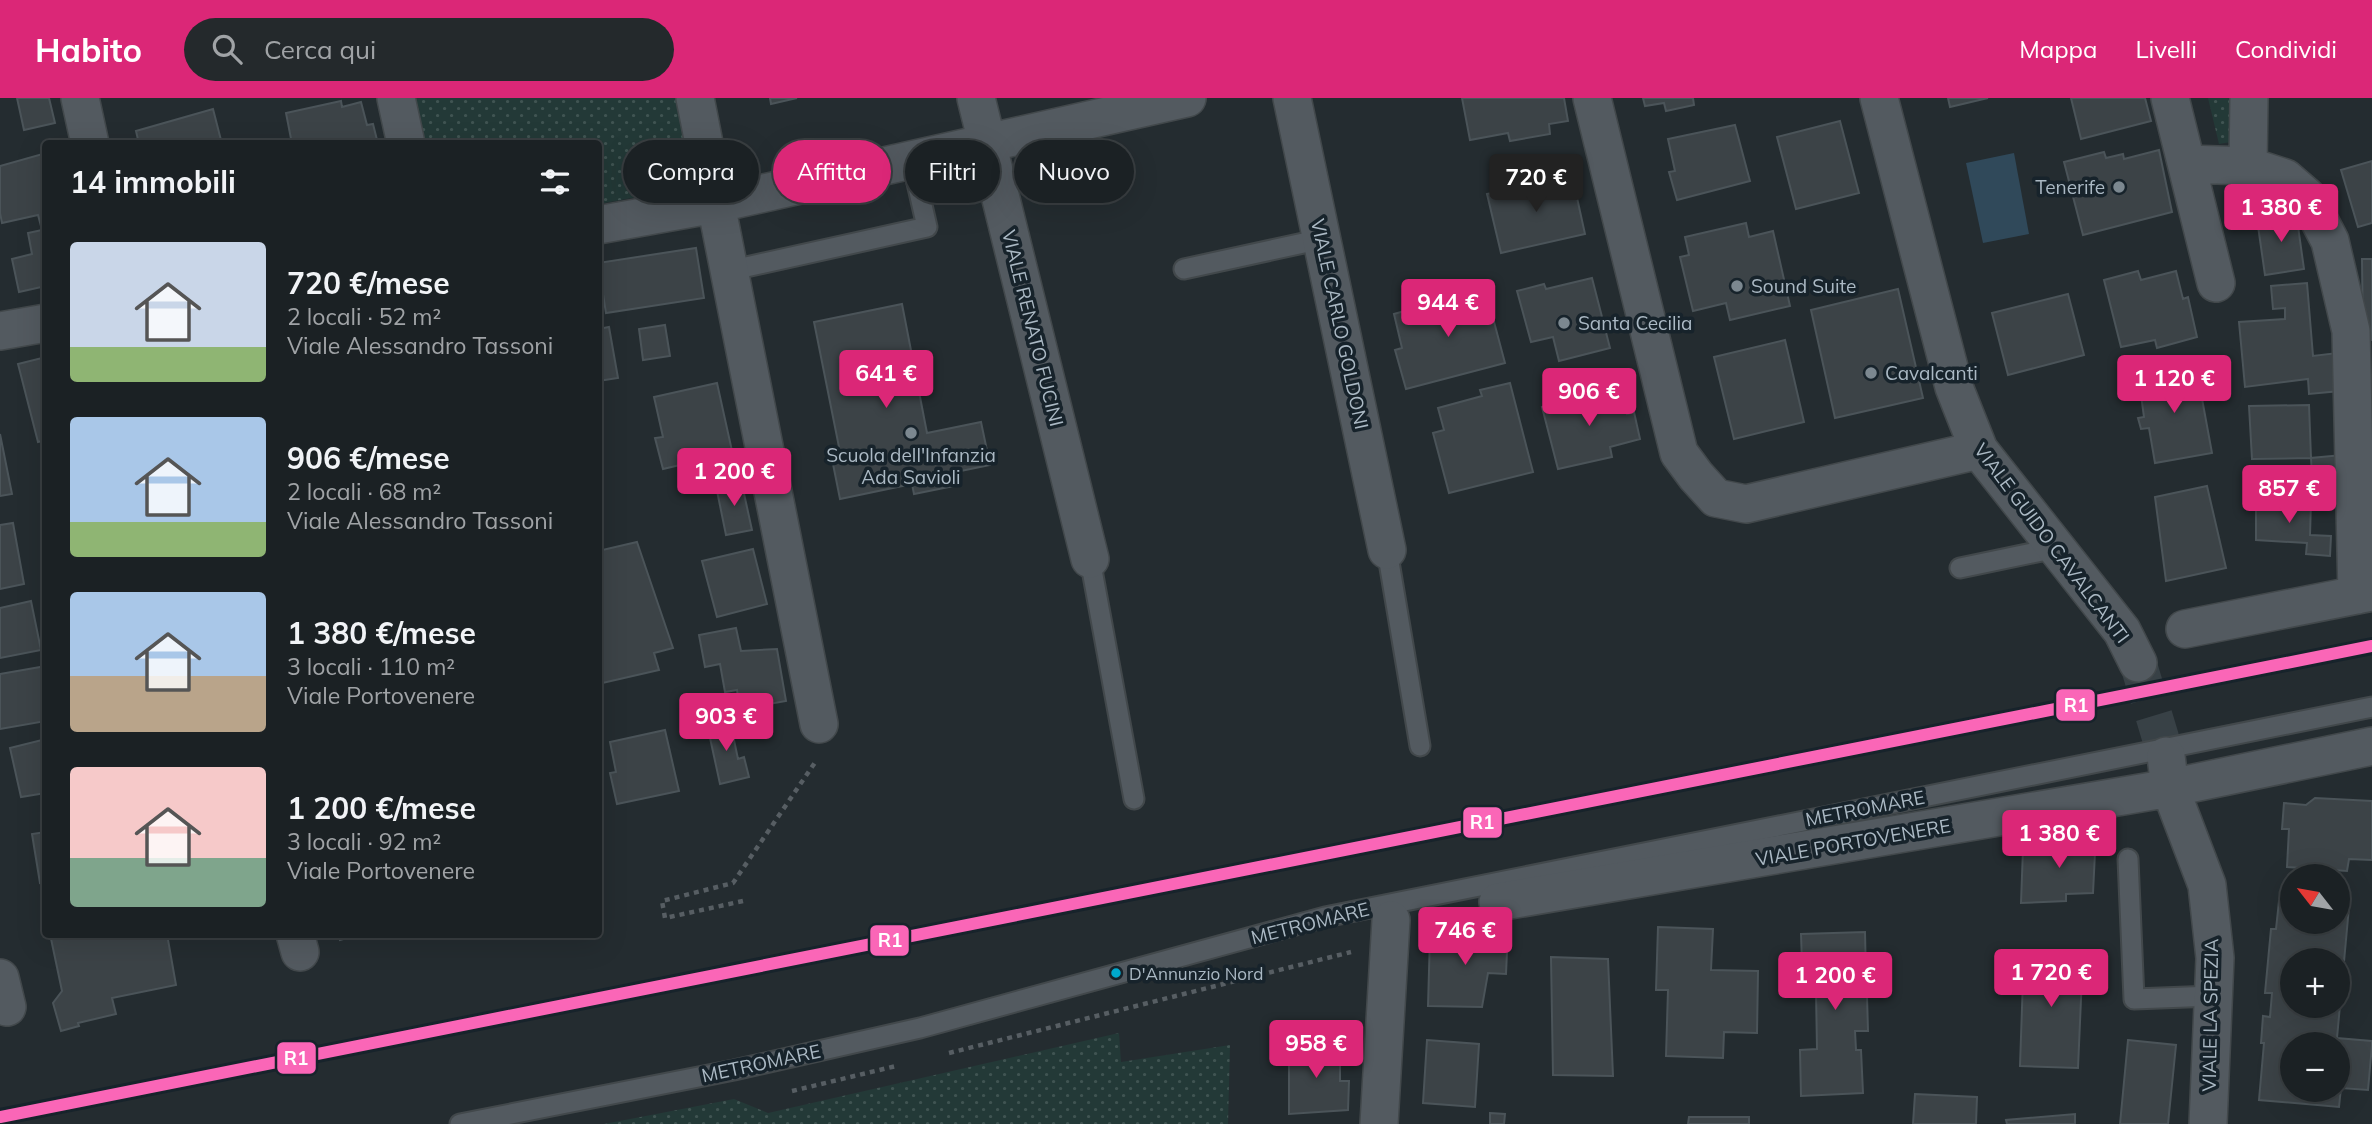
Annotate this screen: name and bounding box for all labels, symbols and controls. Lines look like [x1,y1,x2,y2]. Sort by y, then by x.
search box [184,18,674,81]
text: Habito [35,29,142,70]
icon: search [208,30,246,68]
text: Cerca qui [264,33,376,66]
text: Mappa [2019,34,2097,64]
text: Livelli [2135,34,2197,64]
text: Condividi [2235,34,2337,64]
chip: Compra [623,140,759,203]
chip: Affitta [773,140,891,203]
chip: Filtri [905,140,1000,203]
chip: Nuovo [1014,140,1134,203]
pin: 720 € [1487,155,1585,214]
text: 720 € [1505,162,1567,191]
text: 14 immobili [70,163,236,201]
icon: filters [536,163,574,201]
place label: Tenerife [2035,175,2105,199]
marker: Tenerife [2111,179,2127,195]
pin: 1 380 € [2216,184,2346,244]
text: 1 380 € [2240,192,2322,221]
street label: VIALE CARLO GOLDONI [1306,217,1374,431]
street label: VIALE RENATO FUCINI [997,227,1069,429]
text: 720 €/mese [287,264,450,302]
icon: home [126,270,210,354]
place label: Sound Suite [1751,274,1856,298]
marker: Sound Suite [1729,278,1745,294]
pin: 944 € [1399,280,1497,339]
text: 944 € [1417,287,1479,316]
text: 2 locali · 52 m² [287,302,441,331]
place label: Santa Cecilia [1578,311,1692,335]
marker: Santa Cecilia [1556,315,1572,331]
text: Viale Alessandro Tassoni [287,331,553,360]
pin: 641 € [837,350,935,410]
pin: 1 120 € [2109,356,2239,415]
text: 641 € [855,358,917,387]
place label: Cavalcanti [1885,361,1978,385]
text: 1 120 € [2133,363,2215,392]
marker: Cavalcanti [1863,365,1879,381]
pin: 906 € [1540,368,1638,428]
text: 906 € [1558,376,1620,405]
marker: Scuola dell'Infanzia Ada Savioli [903,425,919,441]
street label: VIALE GUIDO CAVALCANTI [1969,438,2135,648]
text: 906 €/mese [287,439,450,477]
place label: Scuola dell'Infanzia Ada Savioli [826,443,996,489]
icon: home [126,445,210,529]
pin: 1 200 € [669,448,799,508]
text: 1 200 € [693,456,775,485]
pin: 857 € [2240,466,2338,525]
text: 857 € [2258,473,2320,502]
text: 2 locali · 68 m² [287,477,441,506]
text: Viale Alessandro Tassoni [287,506,553,535]
text: 1 380 €/mese [287,614,476,652]
icon: home [126,620,210,704]
text: 3 locali · 110 m² [287,652,455,681]
text: Viale Portovenere [287,681,475,710]
line badge: R1 [2055,688,2096,722]
text: R1 [2064,693,2088,717]
pin: 903 € [677,694,775,753]
text: 903 € [695,701,757,730]
street label: METROMARE [1803,785,1927,831]
text: 1 200 €/mese [287,789,476,827]
icon: home [126,795,210,879]
line badge: R1 [1462,806,1503,839]
text: R1 [1470,810,1494,834]
pin: 1 380 € [1994,810,2124,870]
street label: VIALE PORTOVENERE [1754,813,1952,871]
text: 1 380 € [2018,818,2100,847]
text: 3 locali · 92 m² [287,827,441,856]
text: Viale Portovenere [287,856,475,885]
north arrow [2280,864,2350,934]
map controls [2280,864,2350,1102]
street label: METROMARE [1248,897,1372,949]
pin: 746 € [1416,908,1514,967]
text: 746 € [1434,915,1496,944]
line badge: R1 [869,924,910,957]
text: R1 [878,928,902,952]
street label: VIALE LA SPEZIA [2197,938,2223,1092]
button: + [2280,948,2350,1018]
pin: 1 720 € [1986,950,2116,1009]
pin: 1 200 € [1770,953,1900,1012]
text: 1 720 € [2010,957,2092,986]
text: 1 200 € [1794,960,1876,989]
place label: D'Annunzio Nord [1129,963,1263,984]
marker: D'Annunzio Nord [1109,966,1123,980]
pin: 958 € [1267,1020,1365,1080]
text: 958 € [1285,1028,1347,1057]
button: − [2280,1032,2350,1102]
street label: METROMARE [699,1039,823,1087]
line badge: R1 [276,1041,317,1075]
text: R1 [284,1046,308,1070]

